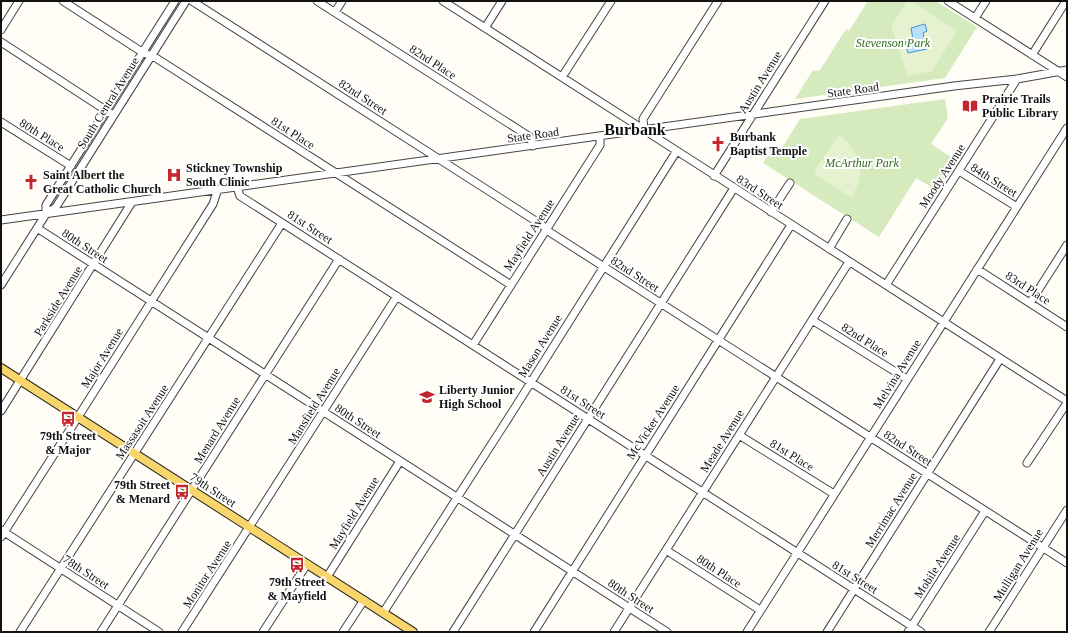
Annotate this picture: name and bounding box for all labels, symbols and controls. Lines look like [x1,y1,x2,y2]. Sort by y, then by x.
park label: Stevenson Park [856,36,931,50]
street label: 82nd Place [407,42,459,82]
street label: Austin Avenue [735,48,785,116]
street label: South Central Avenue [74,55,142,151]
street label: 82nd Street [336,76,390,118]
street label: State Road [826,79,880,101]
place label: Prairie Trails Public Library [982,92,1058,120]
library icon: Prairie Trails Public Library [961,97,979,115]
street label: 81st Place [269,114,317,152]
street label: 80th Place [17,116,67,154]
district label: Burbank [604,121,666,138]
street label: State Road [506,124,560,146]
place label: Burbank Baptist Temple [730,130,808,158]
church icon: Burbank Baptist Temple [709,135,727,153]
street label: Moody Avenue [916,141,968,211]
park label: McArthur Park [824,156,899,170]
street label: 84th Street [968,160,1020,200]
place label: Stickney Township South Clinic [186,161,283,189]
hospital icon: Stickney Township South Clinic [165,166,183,184]
place label: Saint Albert the Great Catholic Church [43,168,162,196]
street label: 83rd Street [734,172,787,213]
church icon: Saint Albert the Great Catholic Church [22,173,40,191]
street label: Mayfield Avenue [501,196,557,274]
street label: 81st Street [285,207,336,247]
street label: 80th Street [59,226,111,266]
street label: 82nd Street [608,253,662,295]
street label: Parkside Avenue [31,263,85,339]
street label: 83rd Place [1003,268,1053,308]
street label: Mason Avenue [515,312,565,380]
street label: 82nd Place [839,320,891,360]
street label: Major Avenue [78,325,126,391]
street label: Melvina Avenue [870,337,924,411]
street label: Mansfield Avenue [285,365,343,447]
street label: Massasoit Avenue [113,382,171,462]
street label: 81st Street [558,382,609,422]
street label: McVicker Avenue [624,382,682,462]
place label: Liberty Junior High School [439,383,515,411]
school or university icon: Liberty Junior High School [418,388,436,406]
street label: Menard Avenue [191,394,243,466]
street label: 80th Street [332,401,384,441]
street label: Meade Avenue [697,407,747,475]
bus stop icon: 79th Street & Major [59,410,77,428]
street label: Austin Avenue [533,411,583,479]
street label: 82nd Street [881,427,935,469]
place label: 79th Street & Major [40,429,96,457]
street label: 81st Place [768,436,816,474]
street label: 79th Street [187,470,239,510]
street label: Merrimac Avenue [862,470,920,550]
street label: Mayfield Avenue [326,474,382,552]
place label: 79th Street & Menard [114,478,170,506]
bus stop icon: 79th Street & Menard [173,483,191,501]
street label: Mulligan Avenue [990,526,1046,604]
street label: Mobile Avenue [911,531,963,601]
street label: Monitor Avenue [180,537,234,611]
street label: 80th Place [694,551,744,591]
street label: 78th Street [60,552,112,592]
bus stop icon: 79th Street & Mayfield [288,556,306,574]
street label: 81st Street [830,558,881,597]
place label: 79th Street & Mayfield [268,575,327,603]
street label: 80th Street [605,576,657,616]

